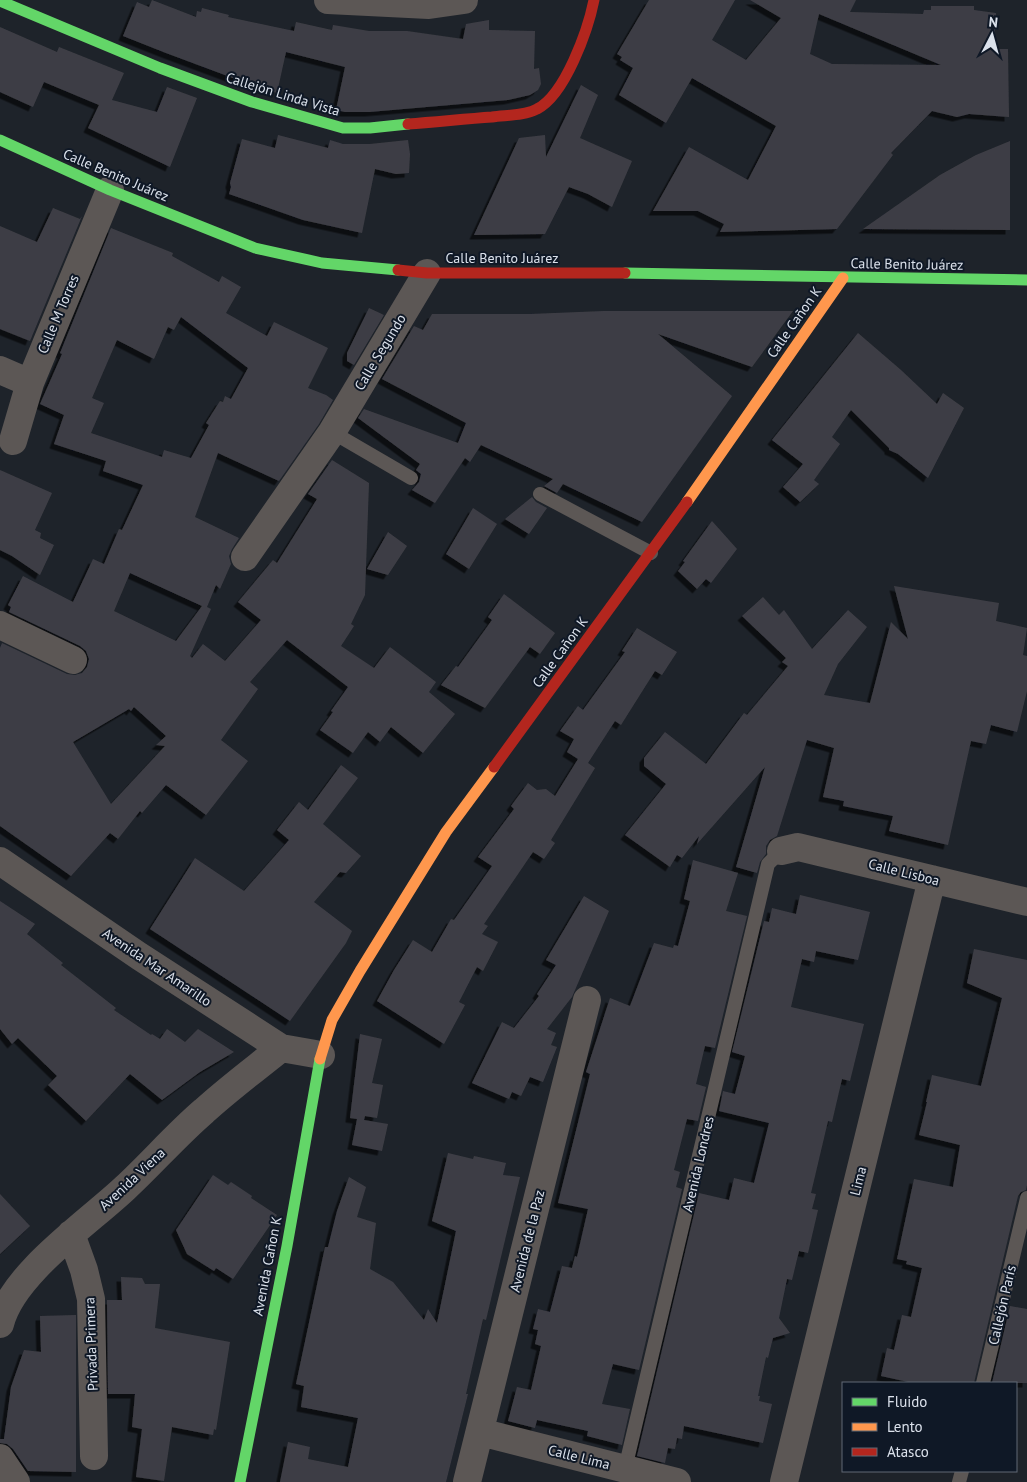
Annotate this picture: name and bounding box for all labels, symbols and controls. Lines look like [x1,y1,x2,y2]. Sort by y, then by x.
north arrow [967,10,1017,60]
text: N [988,13,999,32]
street label: Callejón Linda Vista [224,68,342,120]
street label: Calle Benito Juárez [61,145,171,205]
street label: Calle Benito Juárez [446,249,558,267]
street label: Calle Benito Juárez [850,254,964,274]
street label: Calle M Torres [33,272,83,356]
street label: Calle Cañon K [763,282,826,361]
street label: Calle Segundo [350,311,410,393]
street label: Calle Cañon K [528,613,592,691]
street label: Calle Lisboa [867,854,941,890]
street label: Avenida Mar Amarillo [99,924,215,1010]
street label: Avenida Londres [678,1114,718,1214]
street label: Avenida Viena [95,1144,169,1214]
street label: Lima [846,1165,870,1197]
street label: Avenida de la Paz [506,1188,548,1294]
street label: Avenida Cañon K [249,1214,286,1317]
street label: Callejón París [984,1263,1020,1347]
street label: Privada Primera [80,1297,102,1391]
legend [842,1382,1017,1472]
text: Fluido [887,1392,927,1411]
text: Lento [887,1417,923,1436]
street label: Calle Lima [546,1441,612,1473]
text: Atasco [887,1442,929,1461]

